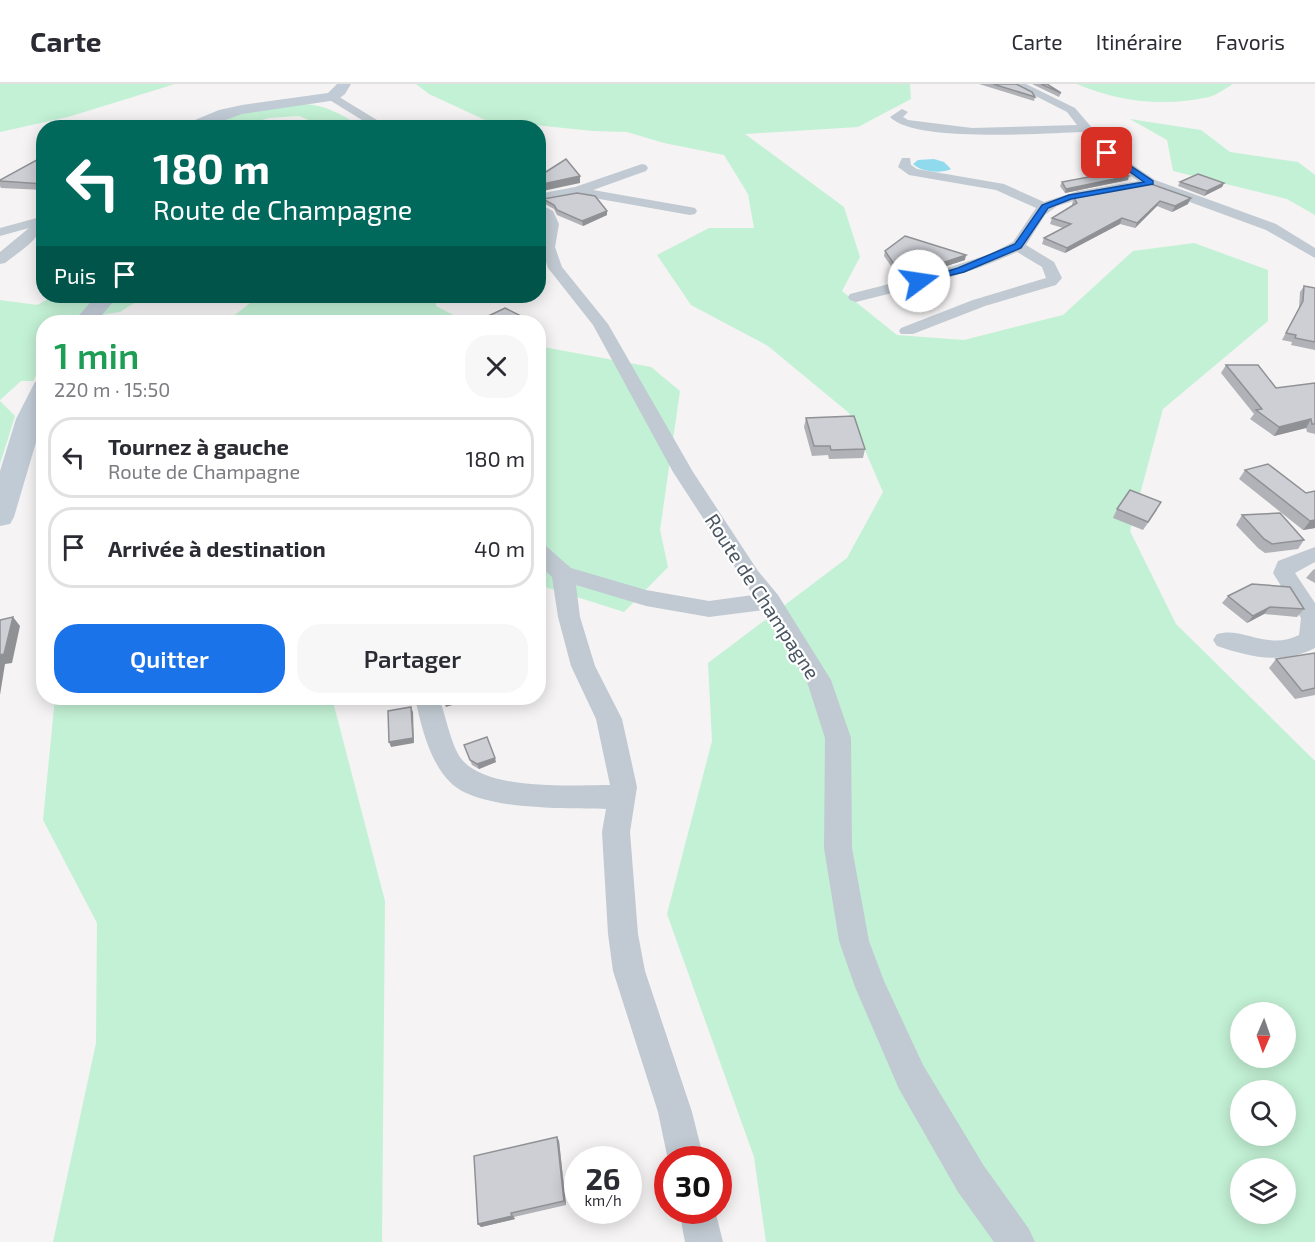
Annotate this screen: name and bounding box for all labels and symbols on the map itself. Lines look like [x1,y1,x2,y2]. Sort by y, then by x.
pin [1081,127,1132,178]
position arrow [887,249,951,313]
street label: Route de Champagne [701,509,825,683]
north arrow [1230,1002,1296,1068]
speed limit sign: 30 [654,1146,732,1224]

